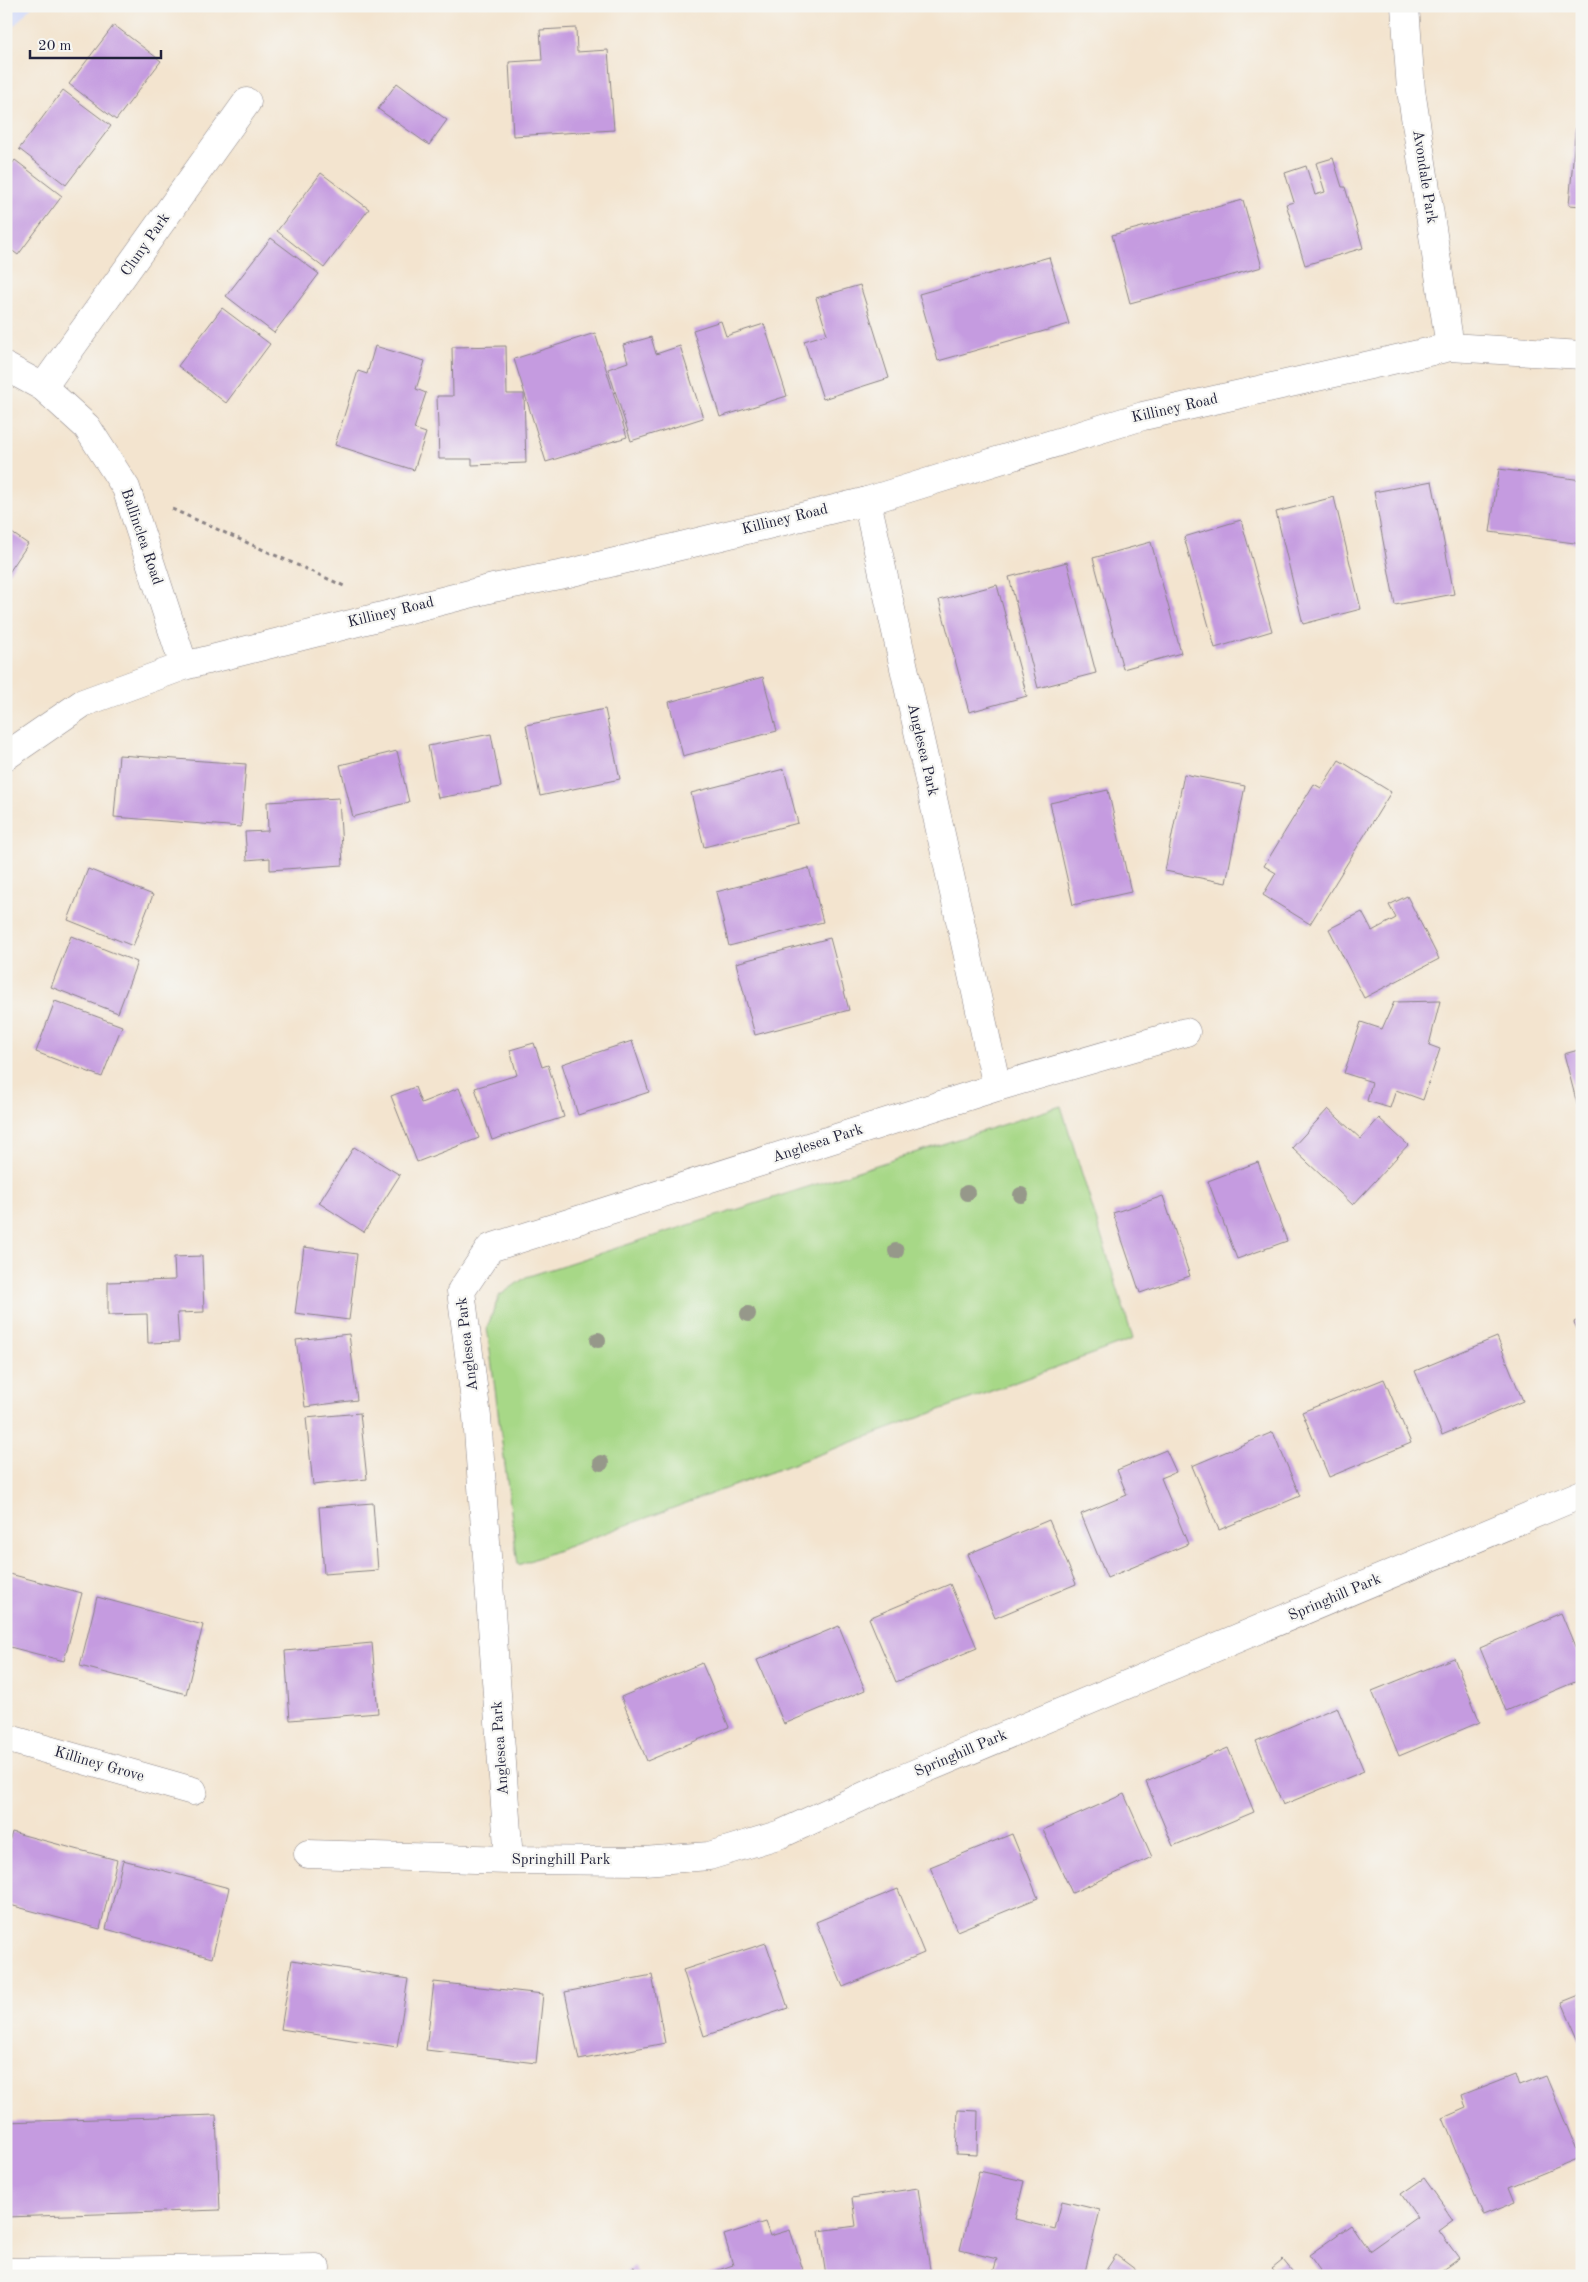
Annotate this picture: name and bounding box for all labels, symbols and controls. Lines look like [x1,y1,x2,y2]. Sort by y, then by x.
scale bar [30,28,161,60]
text: 20 m [38,39,72,54]
street label: Avondale Park [1409,129,1439,225]
street label: Cluny Park [119,211,173,279]
street label: Killiney Road [1130,392,1220,426]
street label: Ballinclea Road [118,487,165,587]
street label: Killiney Road [740,502,830,538]
street label: Killiney Road [346,595,436,631]
street label: Anglesea Park [904,702,940,798]
street label: Anglesea Park [771,1122,865,1166]
street label: Anglesea Park [455,1296,481,1392]
street label: Springhill Park [1287,1572,1384,1624]
street label: Anglesea Park [490,1700,512,1796]
street label: Springhill Park [913,1728,1010,1780]
street label: Killiney Grove [52,1745,146,1785]
street label: Springhill Park [512,1853,611,1868]

